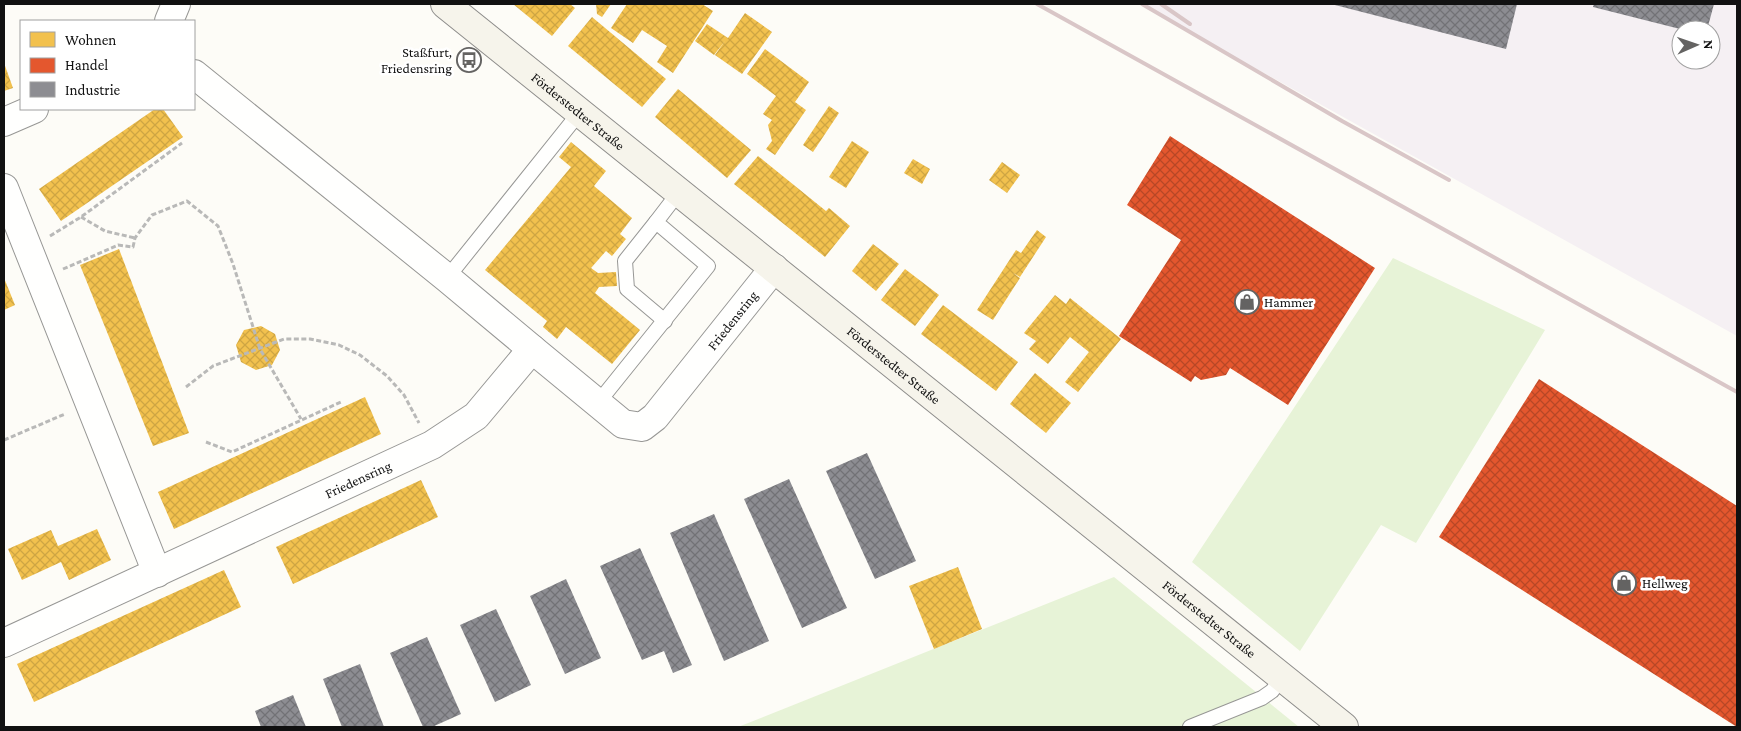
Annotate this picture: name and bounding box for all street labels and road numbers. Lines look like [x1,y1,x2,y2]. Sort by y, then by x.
street label: Förderstedter Straße [528,69,628,153]
street label: Friedensring [704,287,761,353]
street label: Förderstedter Straße [844,323,944,407]
street label: Friedensring [322,457,394,501]
street label: Förderstedter Straße [1160,577,1259,661]

